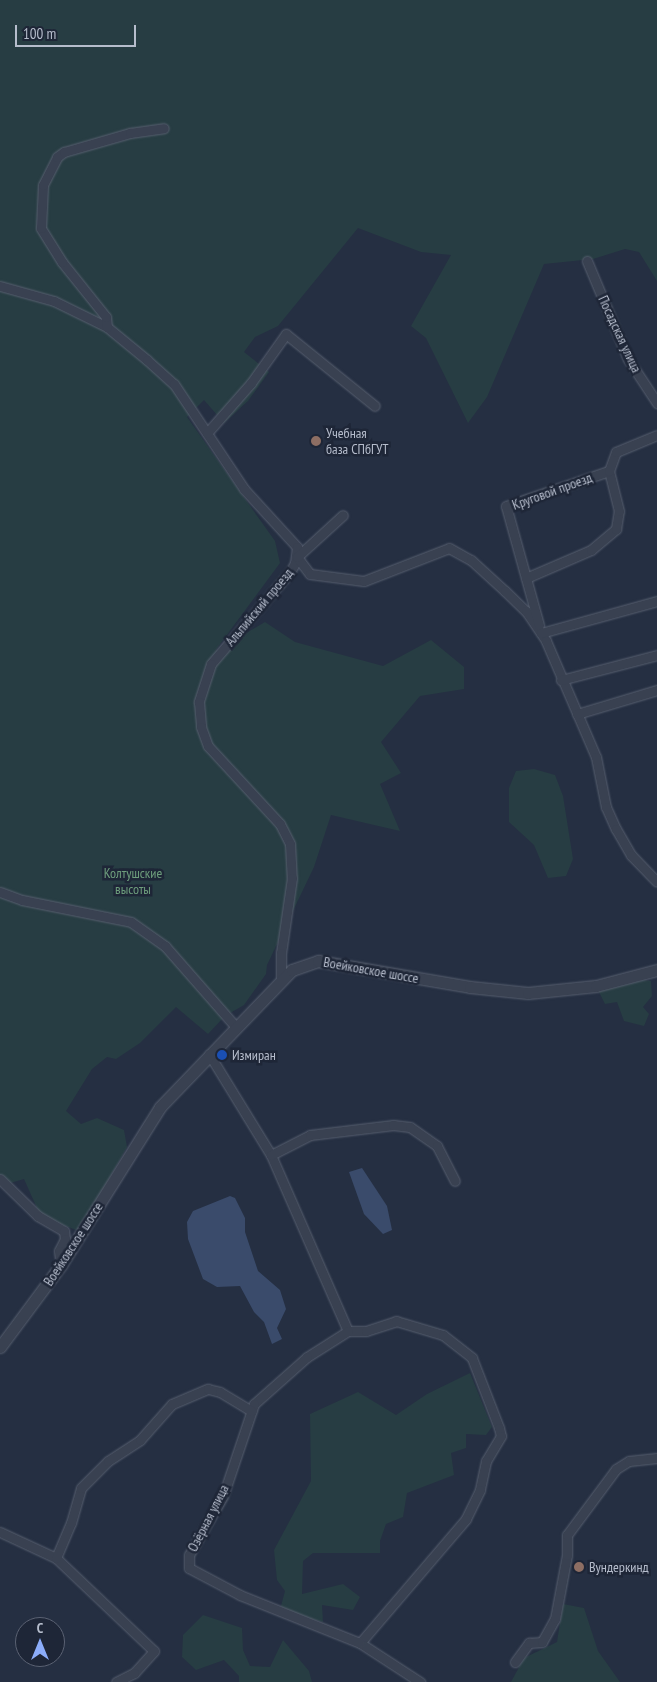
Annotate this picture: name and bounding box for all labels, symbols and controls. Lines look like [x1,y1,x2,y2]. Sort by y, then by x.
scale bar [18,15,139,47]
text: 100 m [23,24,56,43]
street label: Посадская улица [595,293,645,375]
place label: Учебная база СПбГУТ [326,425,388,458]
marker: Учебная база СПбГУТ [310,435,322,447]
street label: Круговой проезд [510,469,594,513]
street label: Альпийский проезд [222,565,296,649]
park label: Колтушские высоты [104,865,162,898]
street label: Воейковское шоссе [322,953,420,987]
place label: Измиран [232,1047,276,1063]
marker: Измиран [216,1049,228,1061]
street label: Воейковское шоссе [40,1199,106,1289]
street label: Озёрная улица [184,1482,232,1554]
place label: Вундеркинд [589,1559,649,1575]
marker: Вундеркинд [573,1561,585,1573]
north arrow [15,1617,65,1667]
text: С [37,1619,43,1637]

